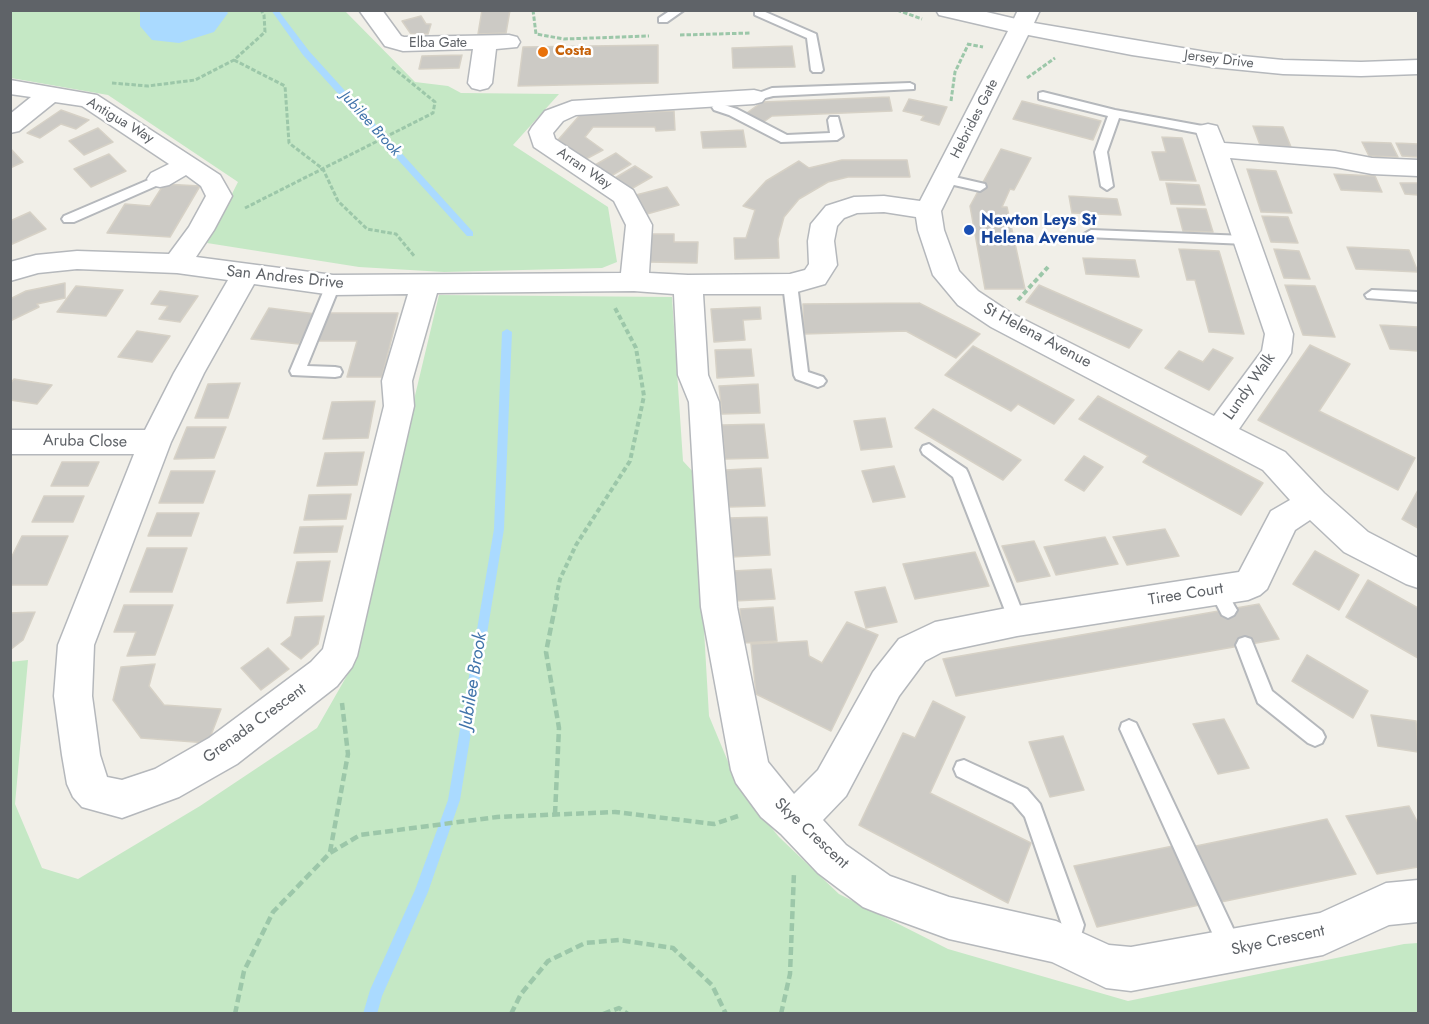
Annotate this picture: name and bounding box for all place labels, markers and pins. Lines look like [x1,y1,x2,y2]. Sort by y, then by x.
place label: Costa [555,44,591,60]
marker: Costa [536,45,550,59]
place label: Newton Leys St Helena Avenue [981,211,1096,249]
marker: Newton Leys St Helena Avenue [962,223,976,237]

